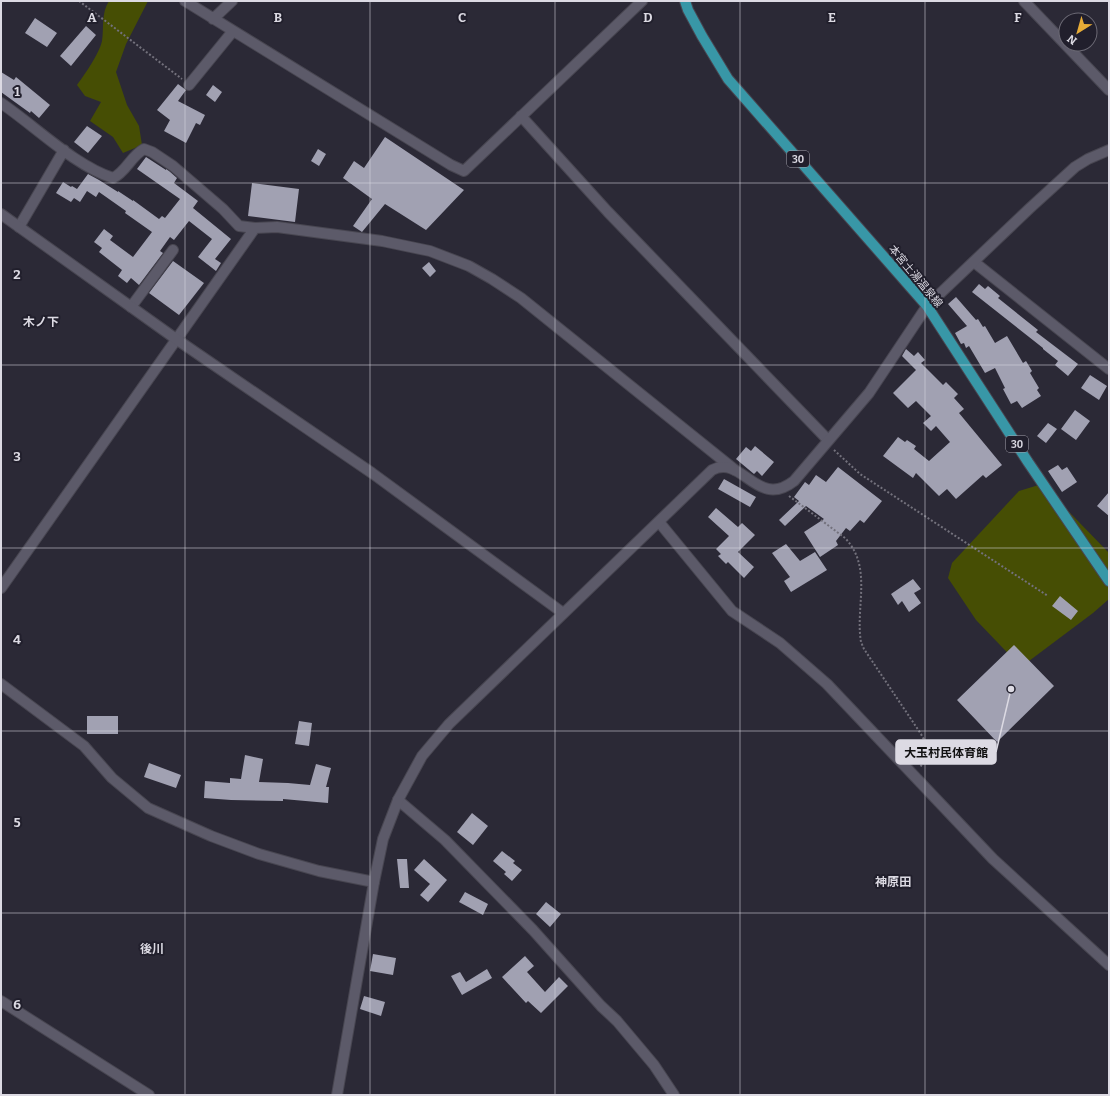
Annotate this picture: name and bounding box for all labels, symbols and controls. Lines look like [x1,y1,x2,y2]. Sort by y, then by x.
text: A [87,10,97,25]
text: B [274,10,282,25]
text: C [458,10,466,25]
text: D [643,10,653,25]
text: E [828,10,836,25]
text: F [1014,10,1022,25]
north arrow [1058,12,1098,52]
text: N [1065,32,1080,47]
text: 1 [14,84,20,99]
road number: 30 [787,151,809,167]
street label: 本宮土湯温泉線 [886,243,945,310]
text: 2 [13,267,21,282]
district label: 木ノ下 [23,315,59,329]
road number: 30 [1006,436,1028,452]
text: 3 [13,449,21,464]
text: 4 [13,632,21,647]
callout: 大玉村民体育館 [896,740,996,764]
text: 大玉村民体育館 [904,746,988,760]
text: 5 [13,815,21,830]
district label: 神原田 [875,875,911,889]
district label: 後川 [140,942,164,956]
text: 6 [13,997,21,1012]

